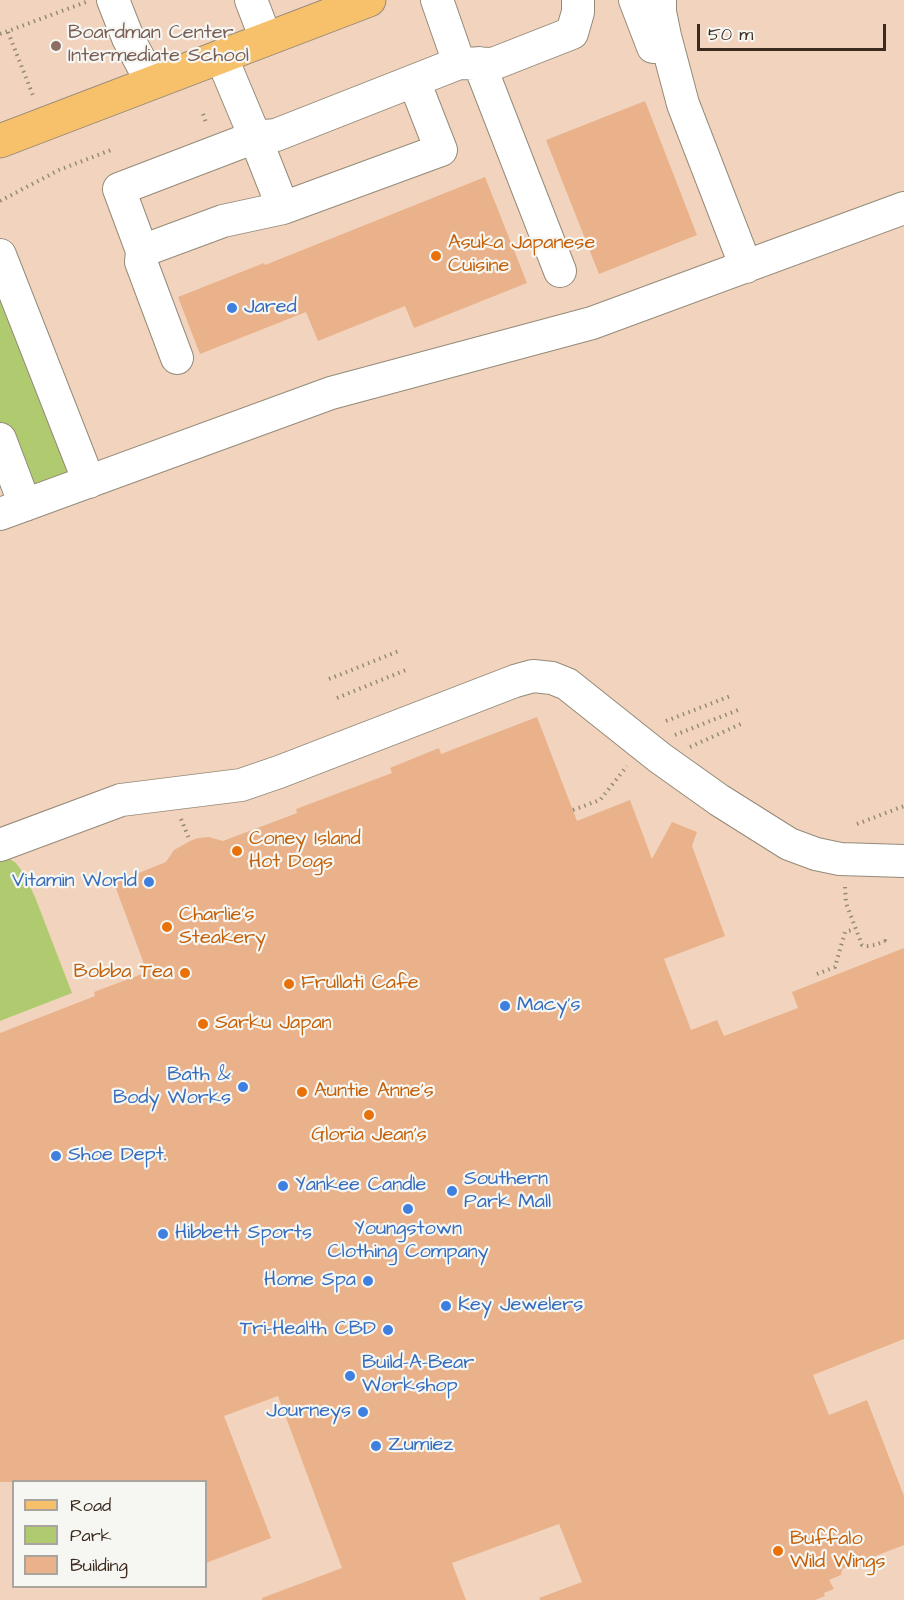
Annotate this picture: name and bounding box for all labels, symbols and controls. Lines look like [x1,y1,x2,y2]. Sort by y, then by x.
scale bar [700,12,889,50]
place label: Boardman Center Intermediate School [68,22,249,69]
text: 50 m [708,22,753,47]
marker: Boardman Center Intermediate School [49,39,63,53]
place label: Asuka Japanese Cuisine [448,232,595,279]
marker: Asuka Japanese Cuisine [429,249,443,263]
place label: Jared [244,296,297,320]
marker: Jared [225,301,239,315]
place label: Coney Island Hot Dogs [249,828,361,875]
marker: Coney Island Hot Dogs [230,844,244,858]
place label: Vitamin World [12,870,137,894]
marker: Vitamin World [142,875,156,889]
place label: Charlie's Steakery [179,904,266,951]
marker: Charlie's Steakery [160,920,174,934]
place label: Bobba Tea [73,961,173,985]
marker: Bobba Tea [178,966,192,980]
place label: Frullati Cafe [301,972,419,996]
marker: Frullati Cafe [282,977,296,991]
place label: Macy's [517,994,581,1018]
marker: Macy's [498,999,512,1013]
place label: Sarku Japan [215,1012,332,1036]
marker: Sarku Japan [196,1017,210,1031]
place label: Bath & Body Works [113,1064,231,1111]
marker: Bath & Body Works [236,1080,250,1094]
place label: Auntie Anne's [314,1080,434,1104]
marker: Auntie Anne's [295,1085,309,1099]
marker: Gloria Jean's [362,1108,376,1122]
place label: Gloria Jean's [311,1124,427,1148]
place label: Shoe Dept. [68,1144,167,1168]
marker: Shoe Dept. [49,1149,63,1163]
place label: Southern Park Mall [464,1168,551,1215]
place label: Yankee Candle [295,1174,426,1198]
marker: Yankee Candle [276,1179,290,1193]
marker: Southern Park Mall [445,1184,459,1198]
marker: Youngstown Clothing Company [401,1202,415,1216]
place label: Youngstown Clothing Company [327,1218,489,1265]
place label: Hibbett Sports [175,1222,312,1246]
marker: Hibbett Sports [156,1227,170,1241]
place label: Home Spa [264,1269,356,1293]
marker: Home Spa [361,1274,375,1288]
place label: Key Jewelers [458,1294,583,1318]
marker: Key Jewelers [439,1299,453,1313]
place label: Tri-Health CBD [240,1318,376,1342]
marker: Tri-Health CBD [381,1323,395,1337]
place label: Build-A-Bear Workshop [362,1352,474,1399]
marker: Build-A-Bear Workshop [343,1369,357,1383]
place label: Journeys [266,1400,351,1424]
marker: Journeys [356,1405,370,1419]
place label: Zumiez [388,1434,453,1458]
marker: Zumiez [369,1439,383,1453]
legend [12,1480,207,1588]
text: Road [70,1493,111,1518]
text: Park [70,1523,112,1548]
place label: Buffalo Wild Wings [790,1528,885,1575]
marker: Buffalo Wild Wings [771,1544,785,1558]
text: Building [70,1553,128,1578]

